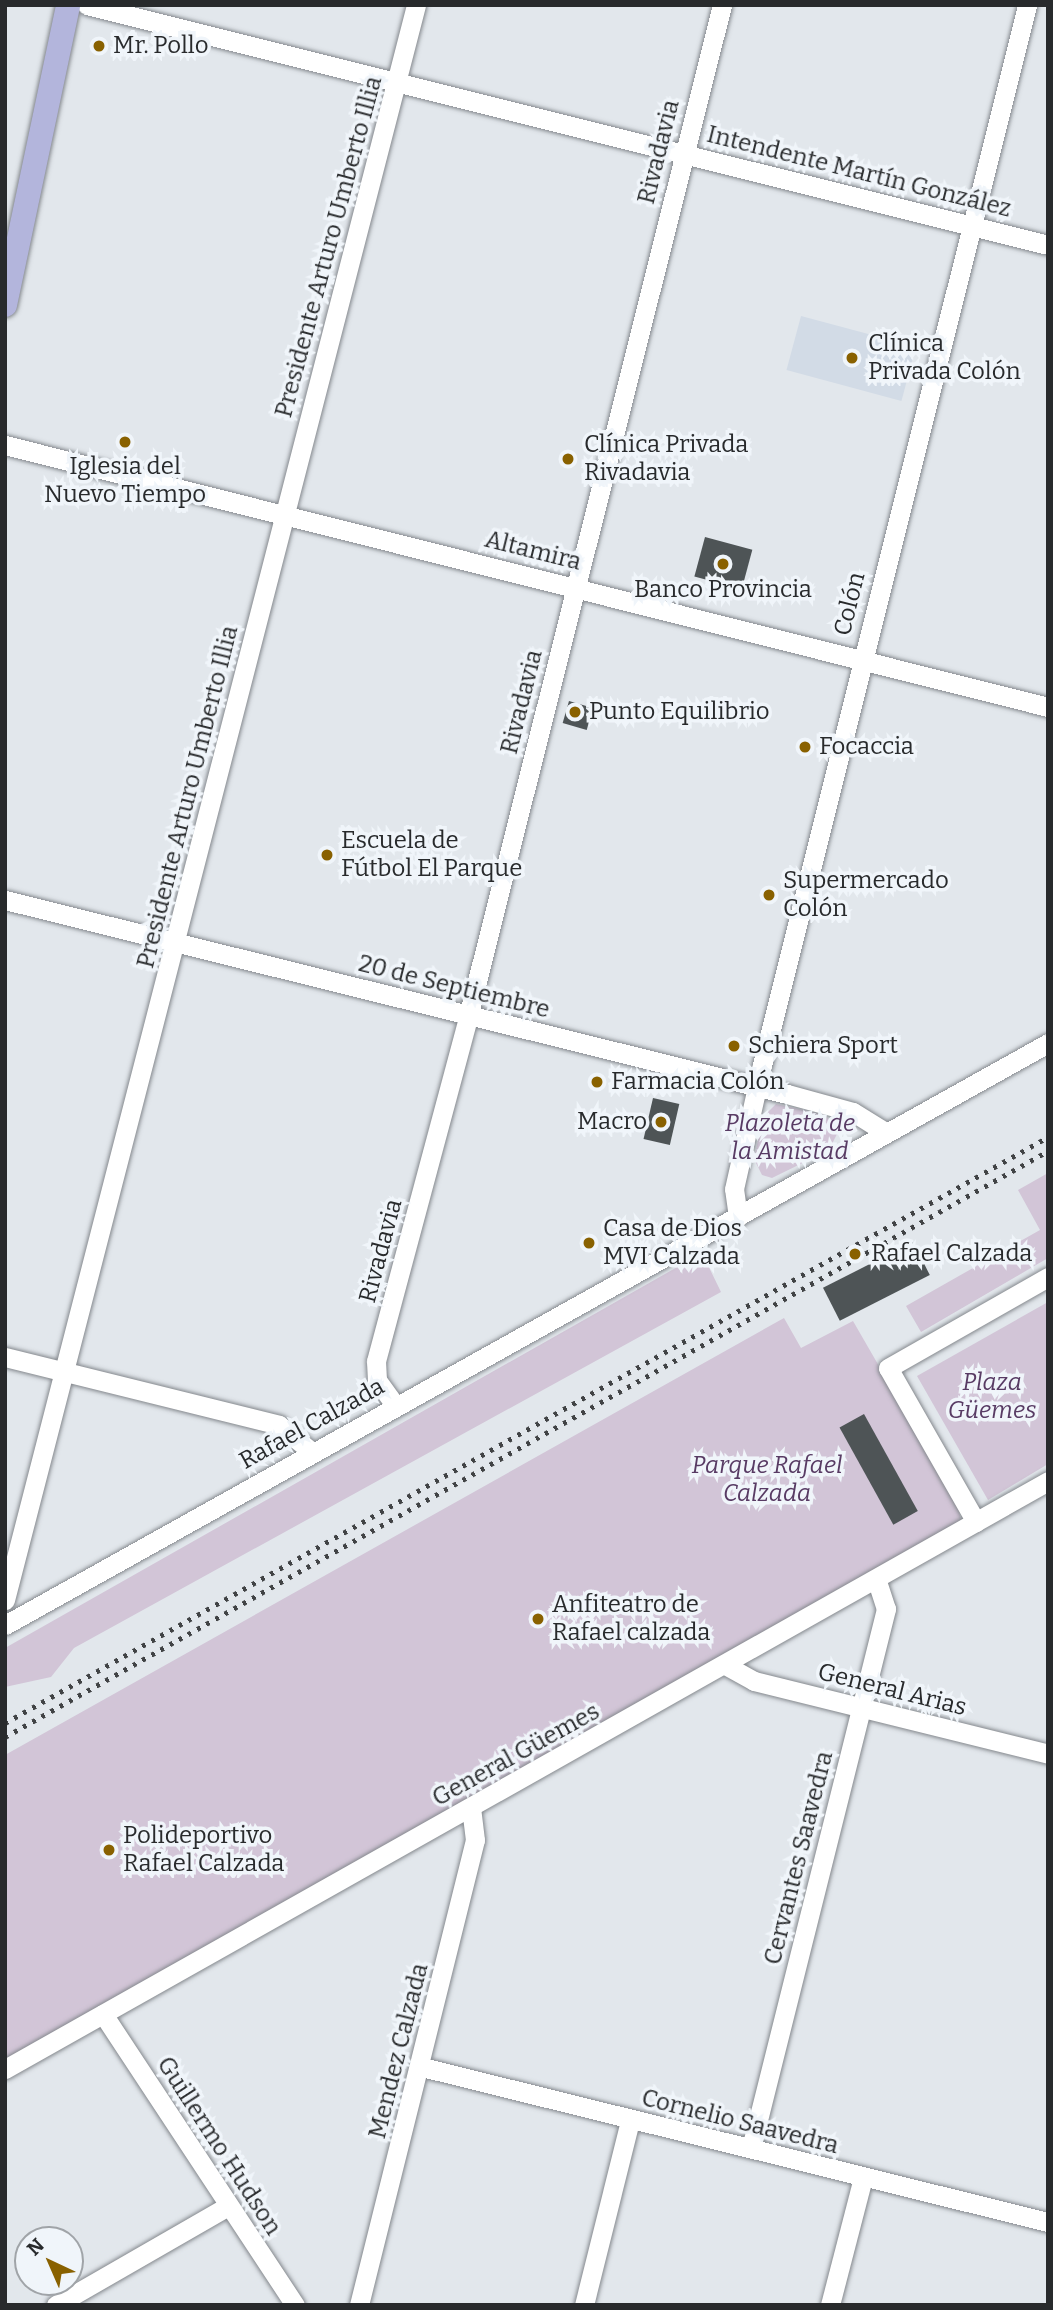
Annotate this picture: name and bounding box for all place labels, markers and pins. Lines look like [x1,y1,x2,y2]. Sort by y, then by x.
place label: Mr. Pollo [113,32,209,60]
marker: Mr. Pollo [91,38,107,54]
place label: Clínica Privada Colón [868,330,1021,386]
marker: Clínica Privada Colón [842,348,862,368]
place label: Clínica Privada Rivadavia [584,431,748,487]
marker: Iglesia del Nuevo Tiempo [117,434,133,450]
marker: Clínica Privada Rivadavia [558,449,578,469]
place label: Iglesia del Nuevo Tiempo [44,453,206,509]
marker: Banco Provincia [715,556,731,572]
place label: Banco Provincia [634,576,812,604]
place label: Punto Equilibrio [589,698,770,726]
marker: Punto Equilibrio [567,704,583,720]
place label: Focaccia [819,733,914,761]
marker: Focaccia [797,739,813,755]
place label: Escuela de Fútbol El Parque [341,827,522,883]
marker: Escuela de Fútbol El Parque [319,847,335,863]
place label: Supermercado Colón [783,867,949,923]
marker: Supermercado Colón [761,887,777,903]
place label: Schiera Sport [748,1032,898,1060]
marker: Schiera Sport [726,1038,742,1054]
place label: Farmacia Colón [611,1068,784,1096]
marker: Farmacia Colón [589,1074,605,1090]
place label: Macro [577,1108,647,1136]
marker: Macro [653,1114,669,1130]
place label: Casa de Dios MVI Calzada [603,1215,742,1271]
marker: Casa de Dios MVI Calzada [581,1235,597,1251]
place label: Rafael Calzada [871,1240,1032,1268]
marker: Rafael Calzada [845,1244,865,1264]
place label: Anfiteatro de Rafael calzada [552,1591,710,1647]
marker: Anfiteatro de Rafael calzada [530,1611,546,1627]
place label: Polideportivo Rafael Calzada [123,1822,284,1878]
marker: Polideportivo Rafael Calzada [101,1842,117,1858]

